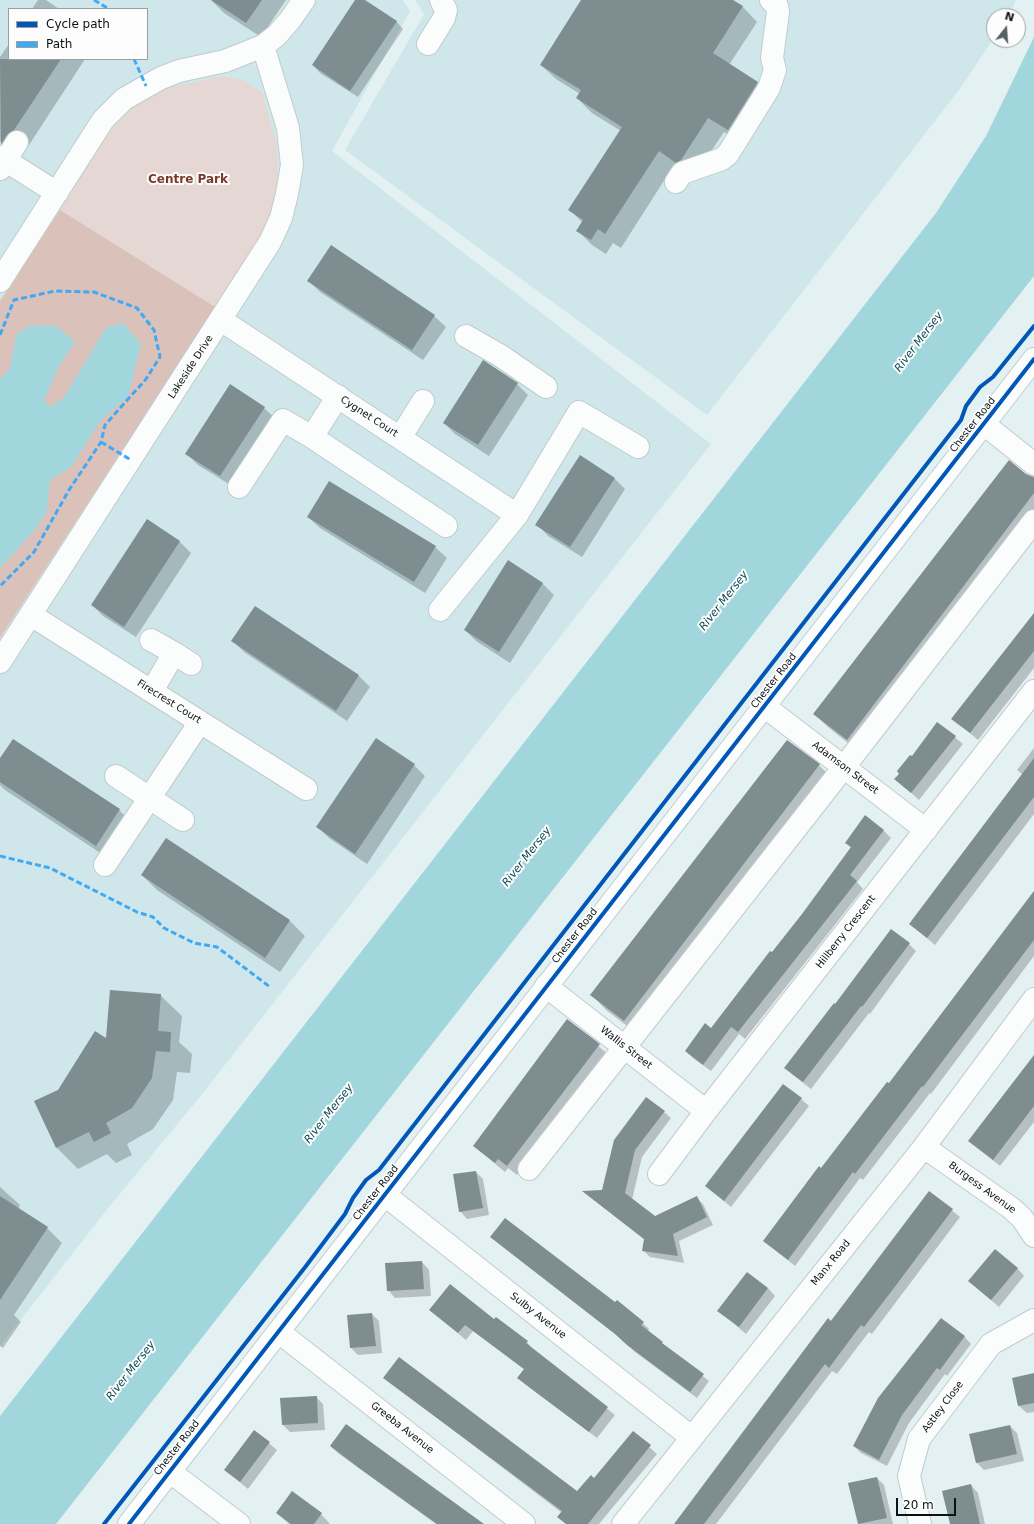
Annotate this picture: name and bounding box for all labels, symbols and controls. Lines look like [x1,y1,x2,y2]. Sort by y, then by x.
legend [8,8,148,60]
north arrow [986,8,1026,48]
text: N [1003,9,1016,25]
text: Cycle path [46,17,110,31]
text: Path [46,37,72,51]
district label: Centre Park [148,173,228,187]
water label: River Mersey [892,309,946,375]
street label: Lakeside Drive [166,333,216,401]
street label: Cygnet Court [338,394,400,440]
street label: Chester Road [948,395,998,455]
water label: River Mersey [697,569,751,633]
street label: Chester Road [749,651,799,711]
street label: Firecrest Court [135,678,203,726]
street label: Adamson Street [809,739,881,797]
water label: River Mersey [500,825,554,889]
street label: Hillberry Crescent [814,893,878,971]
street label: Chester Road [550,906,600,966]
street label: Wallis Street [598,1024,654,1072]
water label: River Mersey [302,1082,356,1146]
street label: Burgess Avenue [946,1160,1018,1216]
street label: Chester Road [351,1163,401,1223]
street label: Manx Road [809,1238,853,1288]
street label: Sulby Avenue [507,1290,569,1342]
water label: River Mersey [104,1339,158,1403]
street label: Astley Close [920,1379,966,1435]
street label: Greeba Avenue [368,1400,436,1456]
street label: Chester Road [152,1418,202,1478]
scale bar [898,1490,958,1516]
text: 20 m [903,1498,934,1512]

